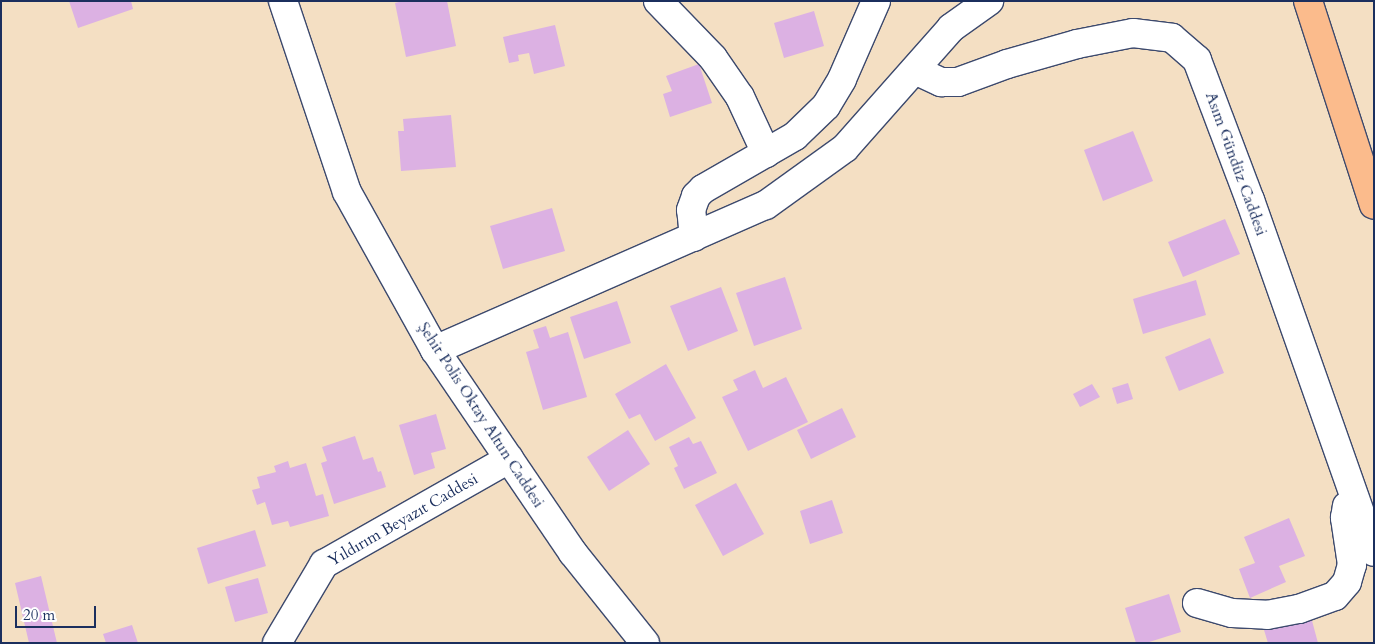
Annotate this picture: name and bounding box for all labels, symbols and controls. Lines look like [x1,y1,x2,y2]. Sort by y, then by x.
street label: Asım Gündüz Caddesi [1201,89,1271,239]
street label: Şehit Polis Oktay Altun Caddesi [414,319,548,511]
street label: Yıldırım Beyazıt Caddesi [325,469,481,571]
scale bar [18,596,99,628]
text: 20 m [23,605,55,625]

